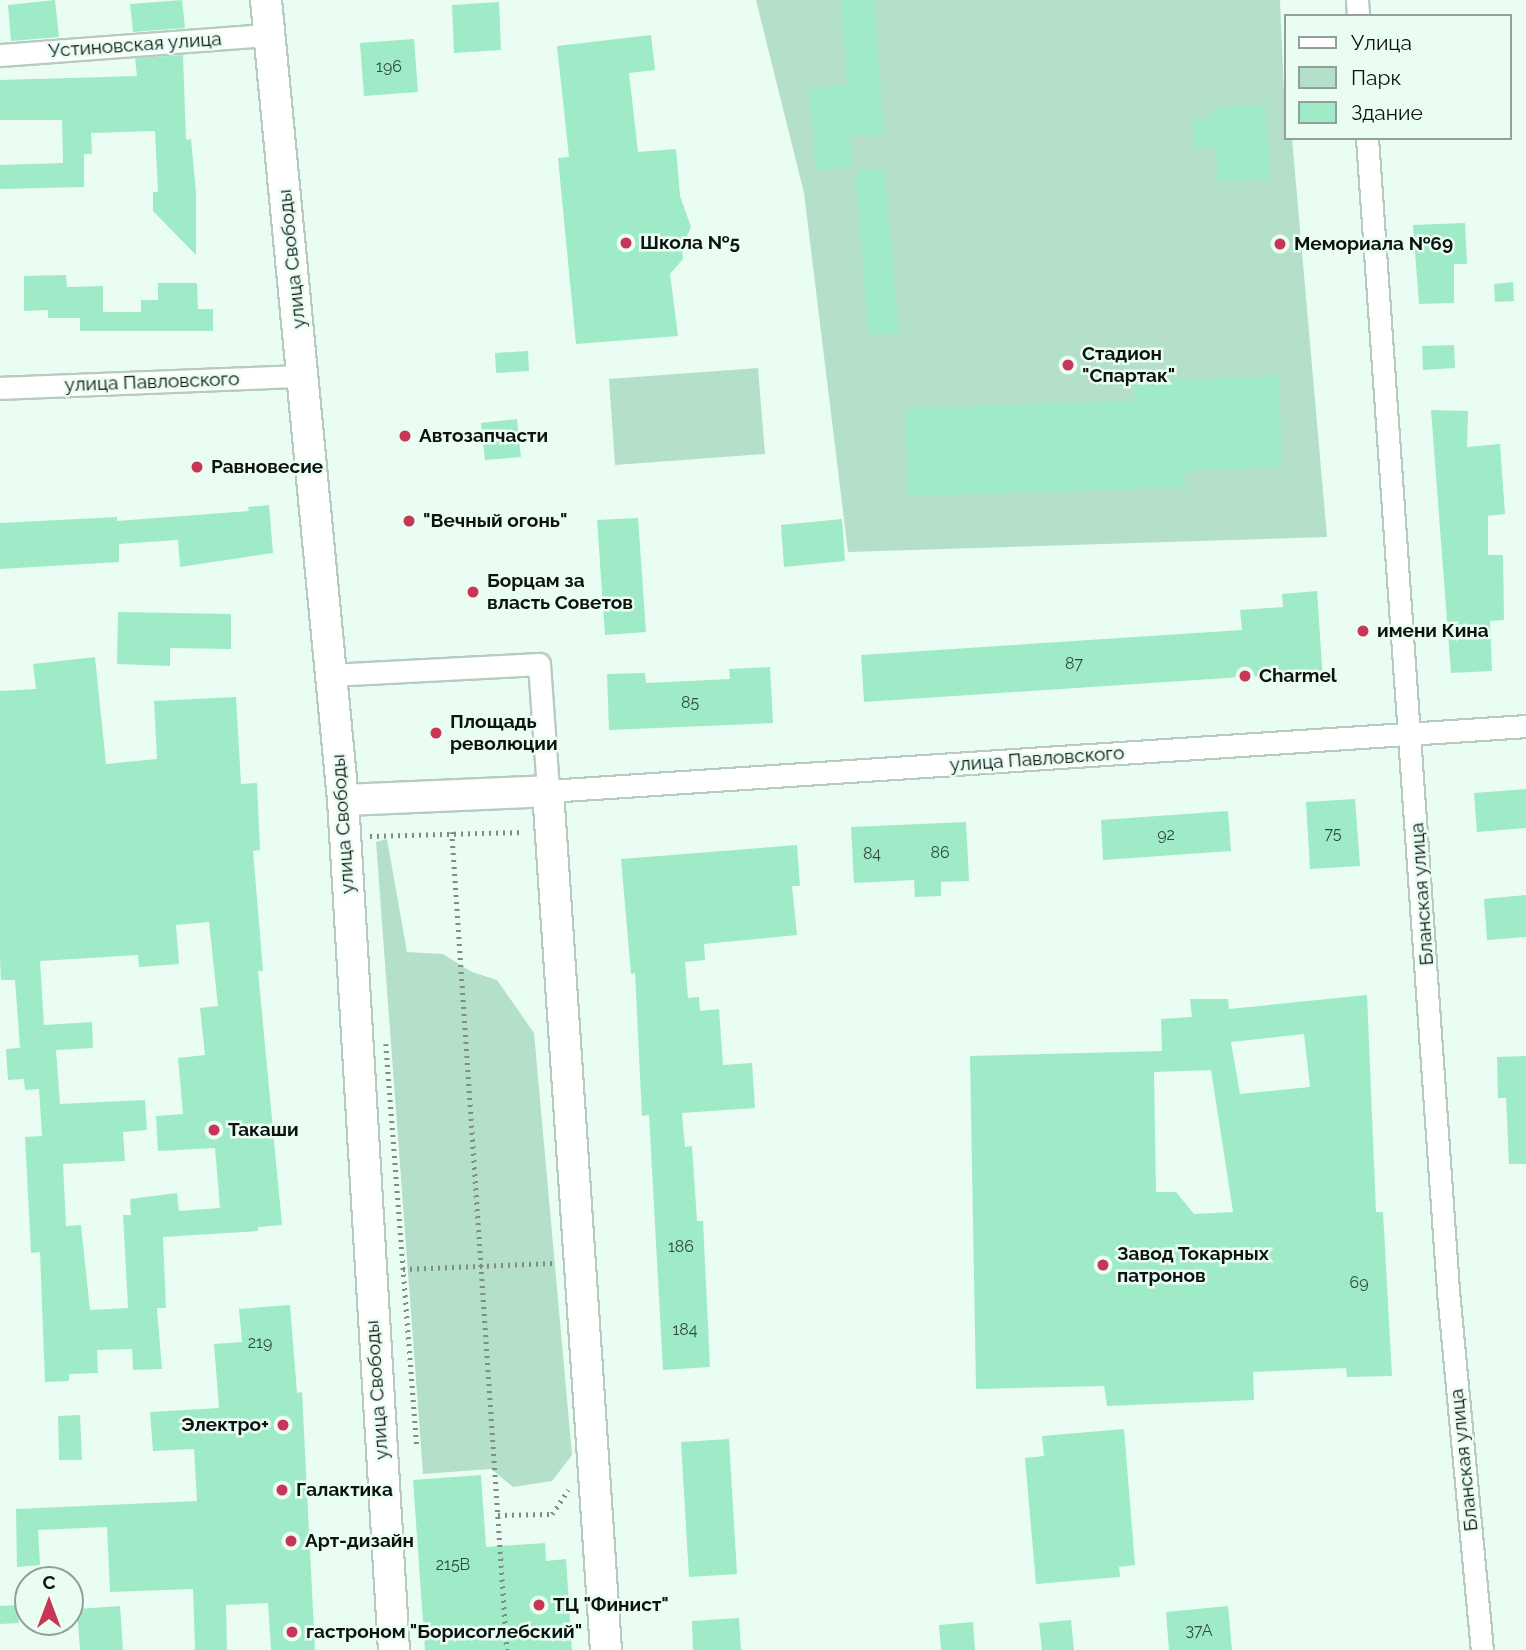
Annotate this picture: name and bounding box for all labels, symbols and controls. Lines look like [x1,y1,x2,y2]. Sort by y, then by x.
legend [1284,14,1512,140]
street label: Устиновская улица [47,28,223,62]
text: Улица [1351,30,1412,55]
house number: 196 [376,57,402,77]
text: Парк [1351,65,1401,90]
text: Здание [1351,100,1423,125]
street label: улица Свободы [273,188,311,330]
place label: Школа №5 [640,232,740,254]
place label: Мемориала №69 [1294,233,1453,255]
marker: Школа №5 [618,235,634,251]
marker: Мемориала №69 [1272,236,1288,252]
place label: Стадион "Спартак" [1082,343,1175,387]
marker: Стадион "Спартак" [1060,357,1076,373]
street label: улица Павловского [64,368,240,396]
place label: Автозапчасти [419,425,548,447]
marker: Автозапчасти [397,428,413,444]
place label: Равновесие [211,456,323,478]
marker: Равновесие [189,459,205,475]
place label: "Вечный огонь" [423,510,567,532]
marker: "Вечный огонь" [401,513,417,529]
place label: Борцам за власть Советов [487,570,633,614]
marker: Борцам за власть Советов [465,584,481,600]
place label: имени Кина [1377,620,1489,642]
marker: имени Кина [1355,623,1371,639]
house number: 87 [1065,654,1083,674]
place label: Charmel [1259,665,1337,687]
marker: Charmel [1237,668,1253,684]
house number: 85 [681,693,699,713]
place label: Площадь революции [450,711,558,755]
marker: Площадь революции [428,725,444,741]
street label: улица Павловского [949,742,1125,776]
street label: улица Свободы [327,753,359,895]
street label: Бланская улица [1406,822,1438,966]
house number: 75 [1324,824,1342,844]
house number: 92 [1157,825,1175,845]
house number: 86 [930,843,950,863]
house number: 84 [863,844,881,864]
place label: Такаши [228,1119,299,1141]
marker: Такаши [206,1122,222,1138]
house number: 186 [668,1237,694,1257]
place label: Завод Токарных патронов [1117,1243,1269,1287]
marker: Завод Токарных патронов [1095,1257,1111,1273]
house number: 69 [1349,1273,1369,1293]
street label: улица Свободы [361,1319,393,1461]
house number: 184 [672,1320,698,1340]
house number: 219 [248,1333,272,1353]
street label: Бланская улица [1445,1387,1483,1533]
place label: Электро+ [181,1414,269,1436]
marker: Электро+ [275,1417,291,1433]
place label: Галактика [296,1479,393,1501]
marker: Галактика [274,1482,290,1498]
place label: Арт-дизайн [305,1530,414,1552]
marker: Арт-дизайн [283,1533,299,1549]
house number: 215В [436,1555,470,1575]
north arrow [14,1566,84,1636]
text: С [42,1571,56,1593]
place label: ТЦ "Финист" [553,1594,669,1616]
marker: ТЦ "Финист" [531,1597,547,1613]
place label: гастроном "Борисоглебский" [306,1621,582,1643]
house number: 37А [1185,1621,1213,1641]
marker: гастроном "Борисоглебский" [284,1624,300,1640]

